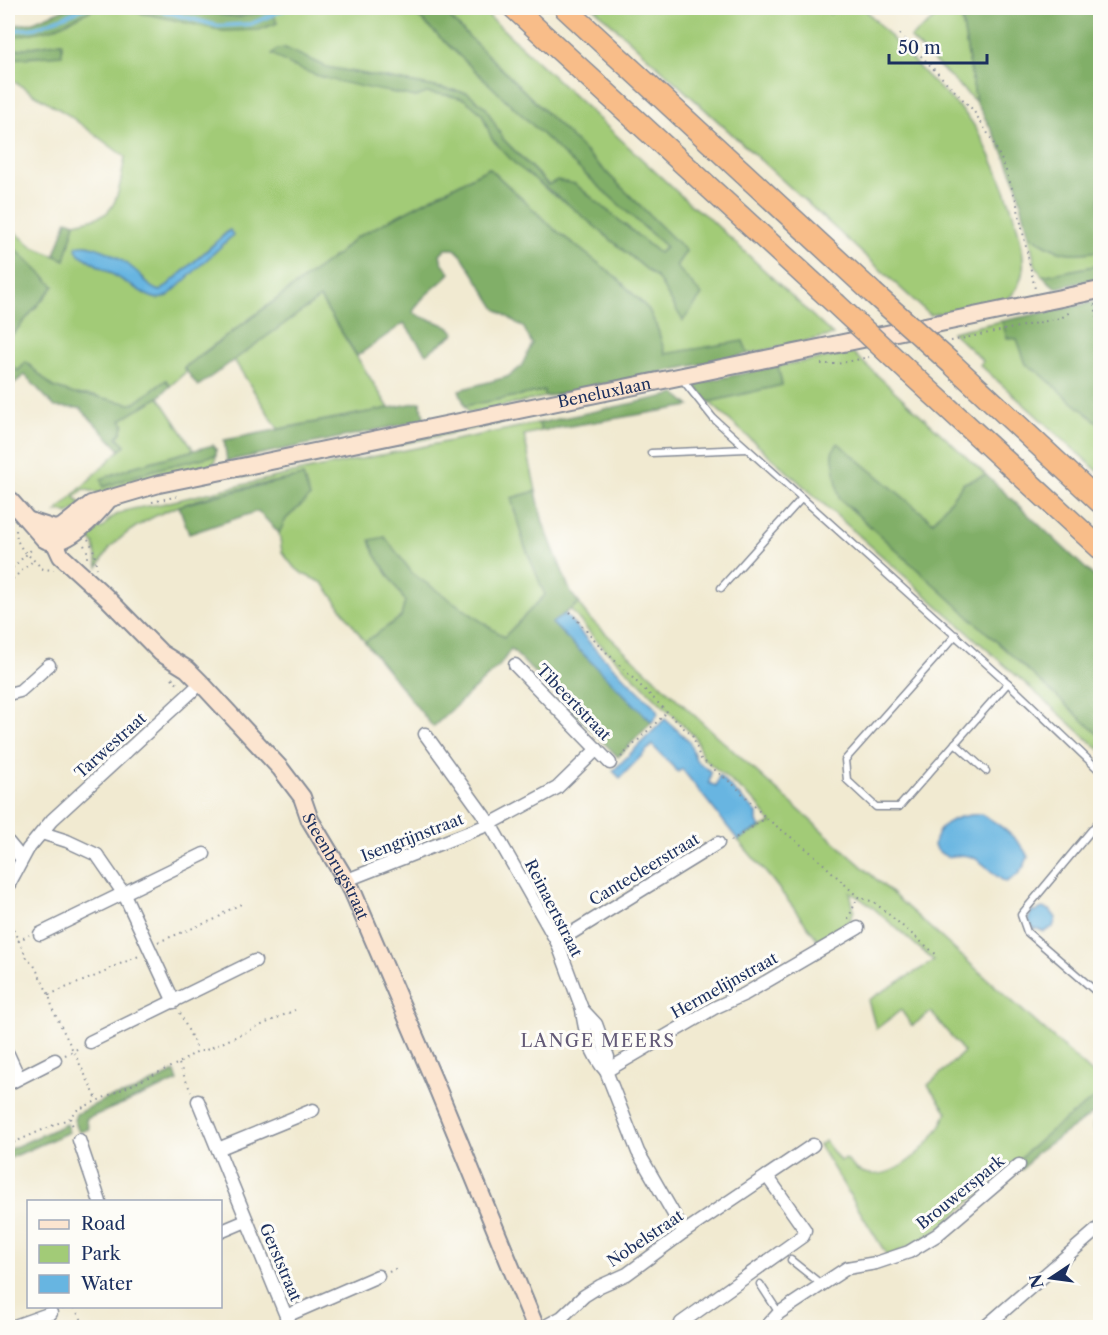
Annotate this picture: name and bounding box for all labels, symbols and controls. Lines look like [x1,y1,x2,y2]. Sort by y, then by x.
scale bar [889,27,986,65]
text: 50 m [898,37,941,59]
street label: Beneluxlaan [556,373,653,412]
street label: Tibeertstraat [533,660,616,745]
street label: Tarwestraat [70,708,150,782]
street label: Isengrijnstraat [358,808,466,866]
street label: Steenbrugstraat [298,810,374,923]
street label: Cantecleerstraat [585,828,703,910]
street label: Reinaertstraat [521,856,587,961]
street label: Hermelijnstraat [667,947,781,1023]
district label: LANGE MEERS [521,1030,675,1052]
street label: Brouwerspark [912,1150,1008,1233]
legend [27,1200,222,1308]
street label: Nobelstraat [603,1205,687,1271]
text: Road [81,1213,126,1235]
street label: Gerststraat [256,1220,307,1304]
text: Park [81,1243,122,1265]
north arrow [1021,1248,1081,1308]
text: N [1025,1272,1048,1290]
text: Water [80,1273,133,1295]

